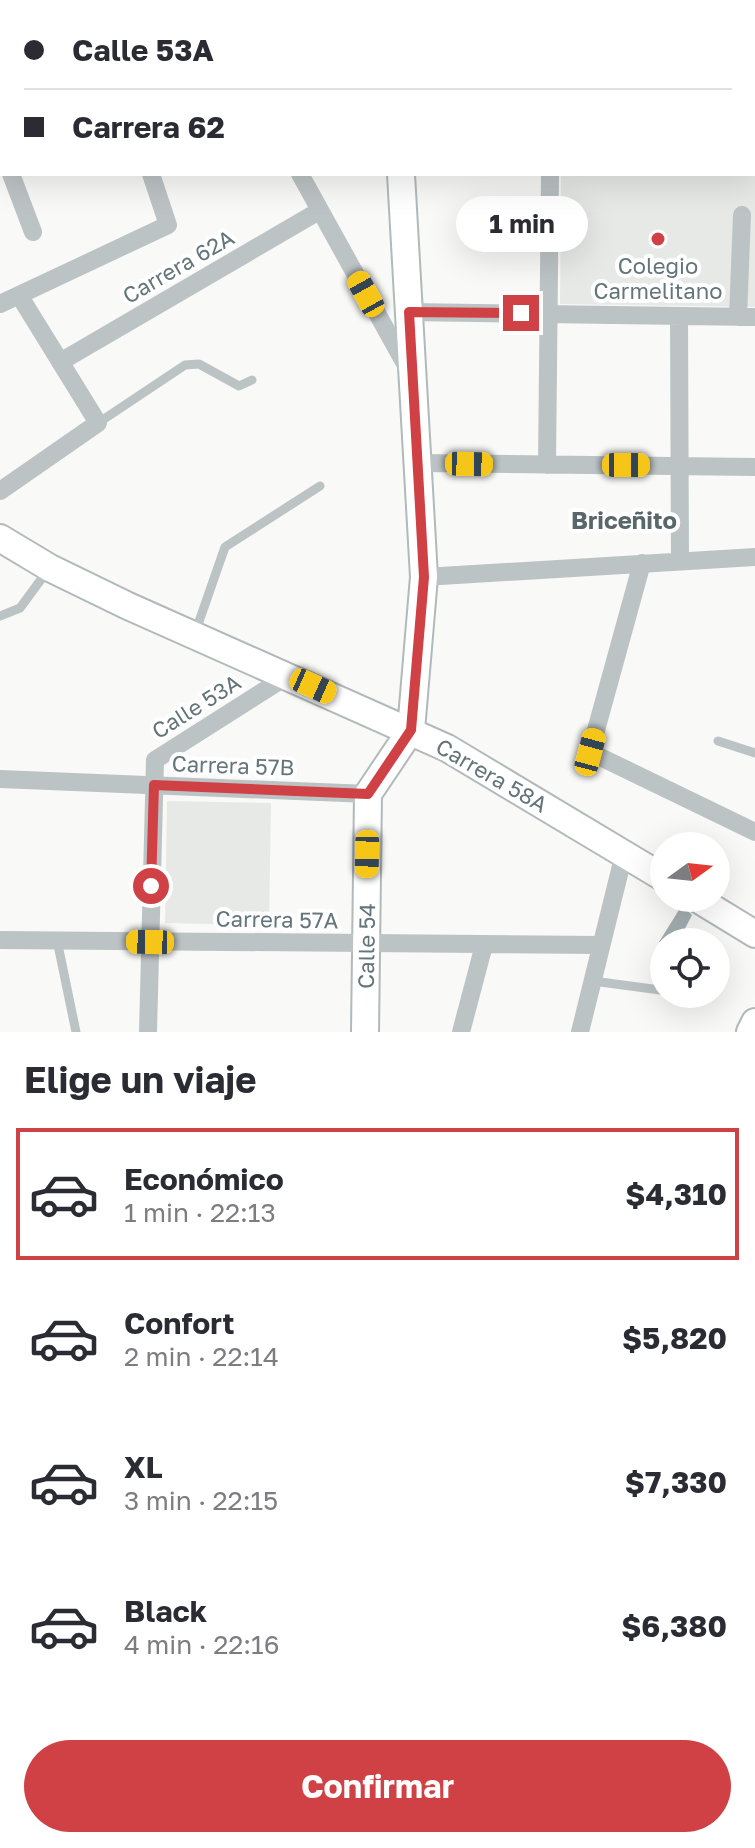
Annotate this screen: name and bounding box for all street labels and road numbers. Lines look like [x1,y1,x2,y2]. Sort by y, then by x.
street label: Carrera 62A [117,223,239,309]
street label: Calle 53A [146,668,246,744]
street label: Carrera 58A [431,732,553,818]
street label: Carrera 57B [171,749,295,781]
street label: Calle 54 [352,903,380,989]
street label: Carrera 57A [216,904,339,934]

